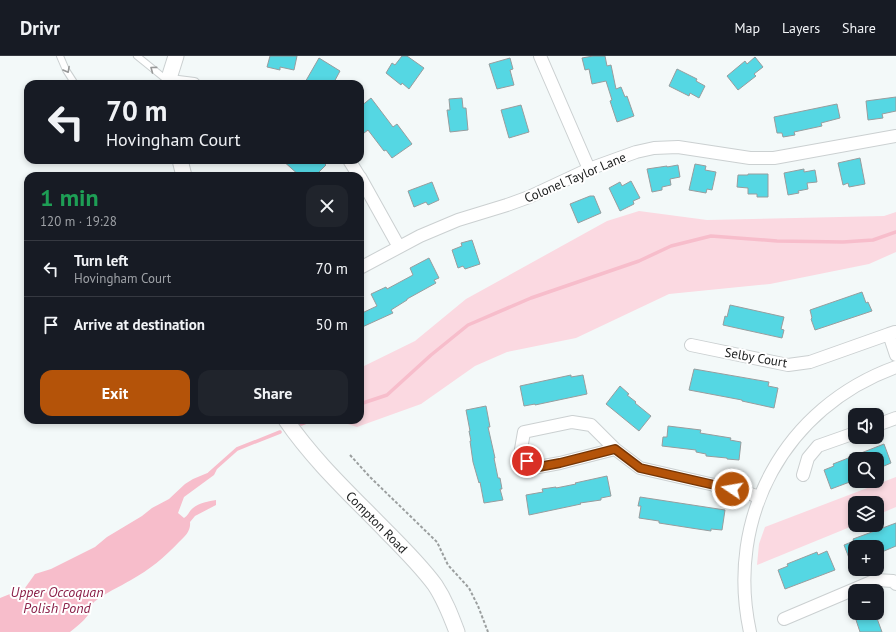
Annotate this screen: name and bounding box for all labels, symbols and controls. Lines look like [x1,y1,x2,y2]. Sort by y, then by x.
text: Drivr [20,16,60,40]
text: Map [734,19,760,37]
text: Layers [782,19,820,37]
text: Share [842,19,876,37]
one-way arrow [62,66,69,74]
one-way arrow [150,66,157,74]
text: 70 m [106,92,167,129]
icon: left [40,96,92,148]
text: Hovingham Court [106,128,241,151]
street label: Colonel Taylor Lane [522,148,629,207]
text: 1 min [40,182,99,213]
button: close [306,185,348,227]
text: 120 m · 19:28 [40,213,117,230]
text: Turn left [74,251,128,270]
icon: left [40,258,62,280]
text: 70 m [315,259,348,278]
text: Hovingham Court [74,270,171,287]
icon: arrive [40,314,62,336]
text: Arrive at destination [74,315,205,334]
text: 50 m [315,315,348,334]
street label: Selby Court [723,344,789,371]
button: Exit [40,370,190,416]
button: Share [198,370,348,416]
map controls [848,408,884,620]
button: sound [848,408,884,444]
pin [510,444,544,478]
icon: arrive [516,450,538,472]
button: search [848,452,884,488]
position arrow [711,468,753,510]
street label: Compton Road [342,488,411,557]
button: layers [848,496,884,532]
button: + [848,540,884,576]
water label: Upper Occoquan Polish Pond [10,583,104,617]
button: − [848,584,884,620]

